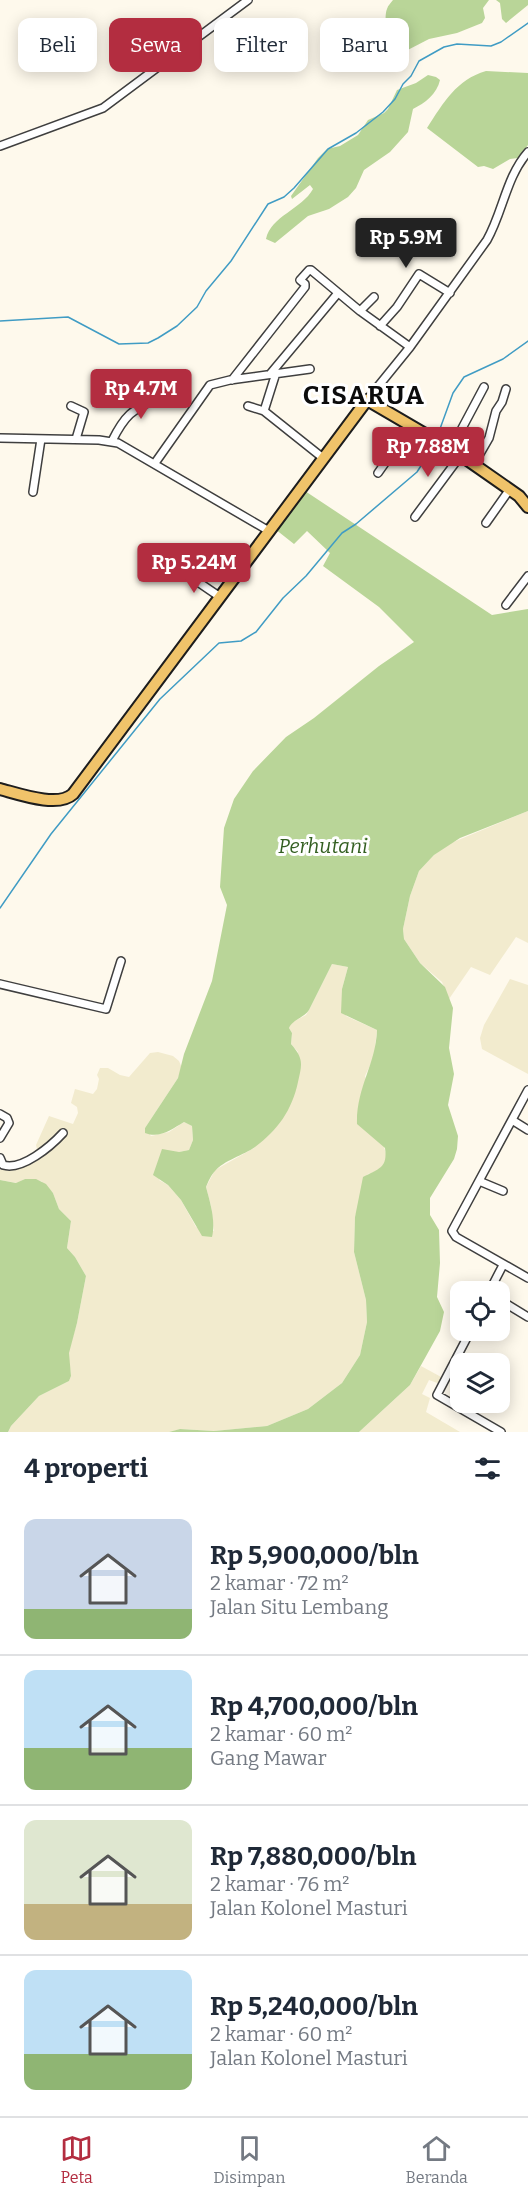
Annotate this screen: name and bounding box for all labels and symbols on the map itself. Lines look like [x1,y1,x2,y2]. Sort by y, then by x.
pin: Rp 5.9M [351,218,461,269]
pin: Rp 4.7M [86,369,196,420]
district label: CISARUA [303,380,425,411]
pin: Rp 7.88M [366,427,490,478]
pin: Rp 5.24M [132,543,256,594]
park label: Perhutani [278,834,368,858]

